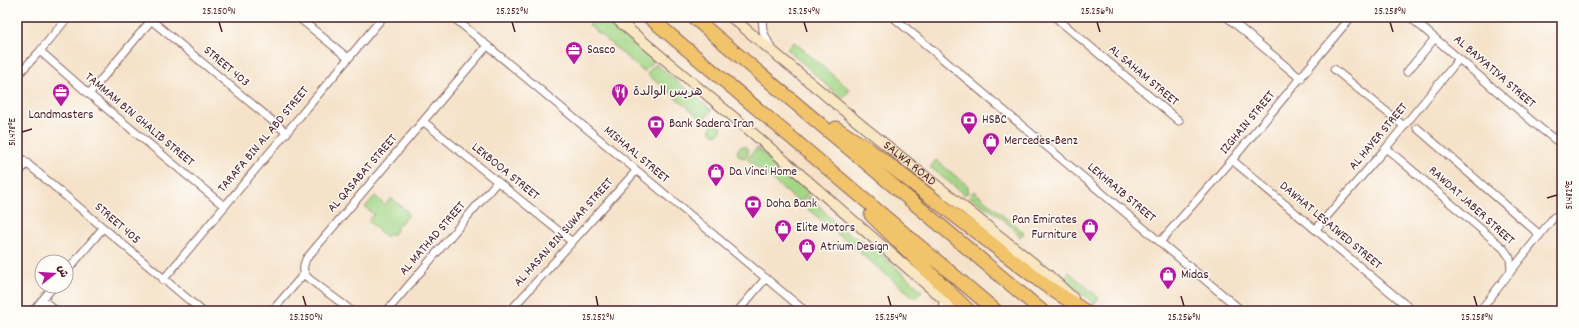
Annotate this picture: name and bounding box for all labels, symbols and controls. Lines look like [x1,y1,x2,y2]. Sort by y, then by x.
text: 25.250°N [202,5,236,19]
text: 25.252°N [496,5,528,19]
text: 25.254°N [788,5,820,19]
text: 25.256°N [1081,5,1113,19]
text: 25.258°N [1374,5,1406,19]
street label: AL BAYYATIYA STREET [1449,31,1539,113]
office icon: Sasco [564,40,584,65]
place label: Sasco [587,41,616,60]
street label: AL SAHAM STREET [1104,41,1182,111]
street label: STREET 403 [199,42,253,92]
street label: TAMMAM BIN GHALIB STREET [80,68,198,172]
office icon: Landmasters [51,82,71,107]
restaurant icon: هريس الوالدة [610,82,630,107]
street label: TARAFA BIN AL ABD STREET [214,83,314,197]
place label: هريس الوالدة [633,83,703,102]
street label: IZGHAIN STREET [1216,87,1280,159]
street label: AL HAYER STREET [1345,99,1413,175]
place label: Landmasters [29,106,93,125]
bank icon: HSBC [959,110,979,135]
place label: HSBC [982,111,1008,130]
bank icon: Bank Sadera Iran [646,114,666,139]
place label: Bank Sadera Iran [669,115,754,134]
text: 51.478°E [6,117,20,146]
street label: MISHAAL STREET [599,122,673,188]
street label: AL QASABAT STREET [323,131,403,217]
shop icon: Mercedes-Benz [981,131,1001,156]
place label: Mercedes-Benz [1004,132,1078,151]
street label: SALWA ROAD [879,136,940,191]
street label: LEKBOOA STREET [467,139,543,205]
street label: LEKHRAIB STREET [1082,158,1160,228]
shop icon: Da Vinci Home [706,162,726,187]
street label: RAWDAT JABER STREET [1424,162,1518,250]
place label: Da Vinci Home [729,163,797,182]
street label: AL HASAN BIN SUWAR STREET [510,174,618,292]
street label: DAWHAT LESAIWED STREET [1275,177,1385,275]
text: 51.482°E [1563,180,1577,209]
bank icon: Doha Bank [743,194,763,219]
place label: Doha Bank [766,195,817,214]
street label: AL MATHAD STREET [395,198,471,280]
street label: STREET 405 [90,199,144,249]
place label: Pan Emirates Furniture [1012,211,1077,245]
shop icon: Pan Emirates Furniture [1080,217,1100,242]
shop icon: Elite Motors [773,218,793,243]
place label: Elite Motors [796,219,855,238]
shop icon: Atrium Design [797,237,817,262]
place label: Atrium Design [820,238,889,257]
north arrow [34,254,74,294]
text: ش [52,264,71,280]
shop icon: Midas [1158,265,1178,290]
place label: Midas [1181,266,1209,285]
text: 25.250°N [289,311,323,325]
text: 25.252°N [582,311,614,325]
text: 25.254°N [875,311,907,325]
text: 25.256°N [1168,311,1200,325]
text: 25.258°N [1461,311,1493,325]

